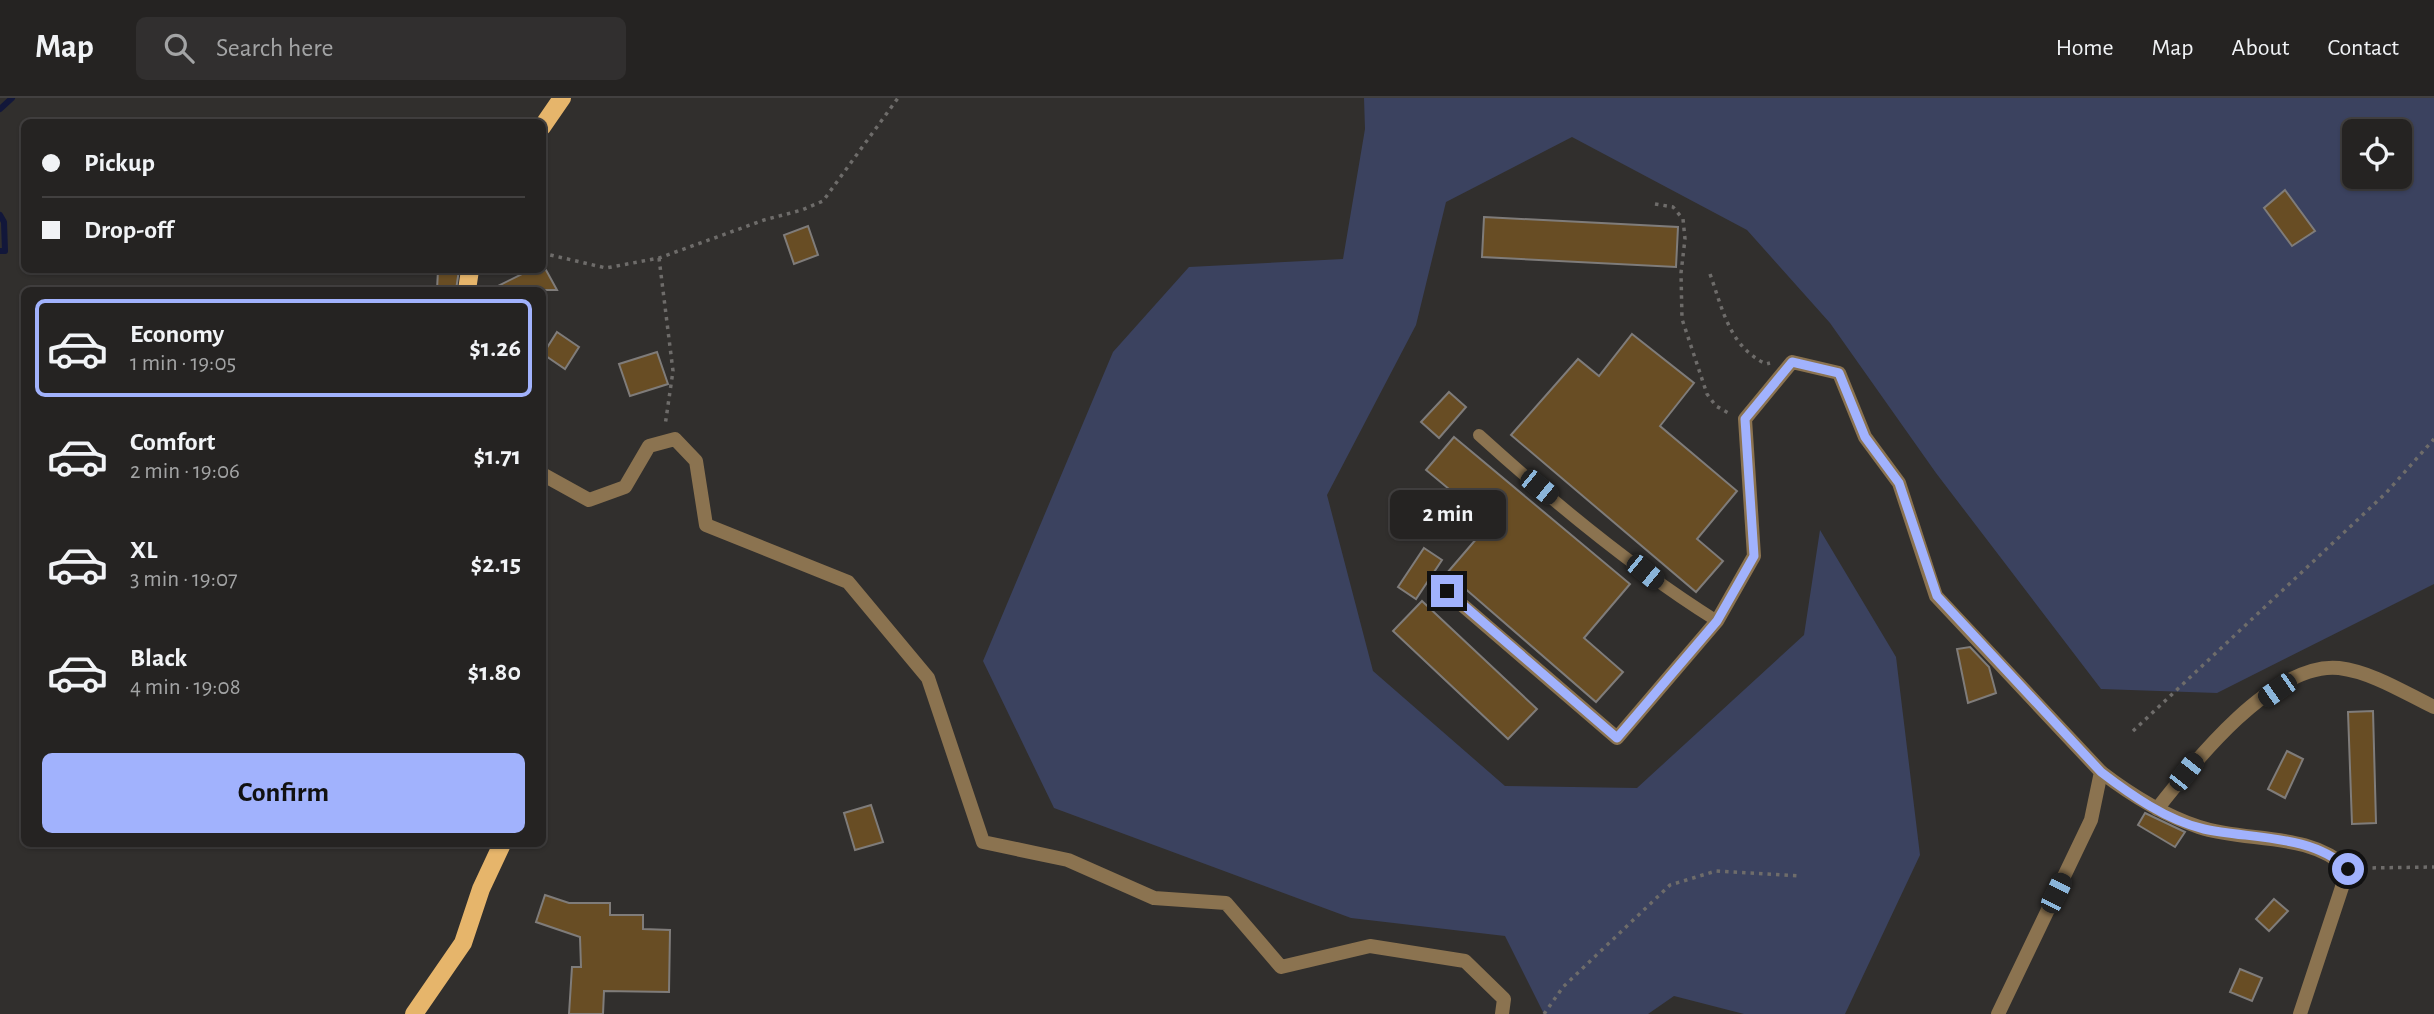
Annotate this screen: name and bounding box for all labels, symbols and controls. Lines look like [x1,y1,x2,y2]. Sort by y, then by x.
search box [136,17,626,80]
icon: search [160,29,198,67]
text: Map [35,31,94,64]
text: Search here [216,35,334,61]
text: Home [2056,36,2114,60]
text: Map [2152,36,2194,60]
text: About [2232,36,2289,60]
text: Contact [2327,36,2399,60]
map controls [2342,119,2412,189]
button: locate [2342,119,2412,189]
text: Pickup [84,150,155,176]
text: Drop-off [84,217,173,243]
icon: car [46,317,109,380]
text: Economy [130,321,224,347]
text: $1.26 [469,335,521,361]
text: 1 min · 19:05 [130,352,236,375]
icon: car [46,425,109,488]
text: Comfort [130,429,215,455]
text: $1.71 [473,443,521,469]
text: 2 min · 19:06 [130,460,240,483]
car [1517,466,1562,508]
callout: 2 min [1389,490,1505,538]
text: 2 min [1422,503,1474,526]
icon: car [46,533,109,596]
text: XL [130,537,157,563]
text: $2.15 [471,551,521,577]
car [1623,551,1668,593]
text: 3 min · 19:07 [130,568,238,591]
route end [1431,575,1463,607]
icon: car [46,641,109,704]
text: Black [130,645,187,671]
text: $1.80 [468,659,521,685]
car [2254,669,2301,711]
text: 4 min · 19:08 [130,676,241,699]
car [2165,749,2208,795]
button: Confirm [42,753,525,833]
route start [2332,853,2364,885]
car [2038,870,2075,916]

